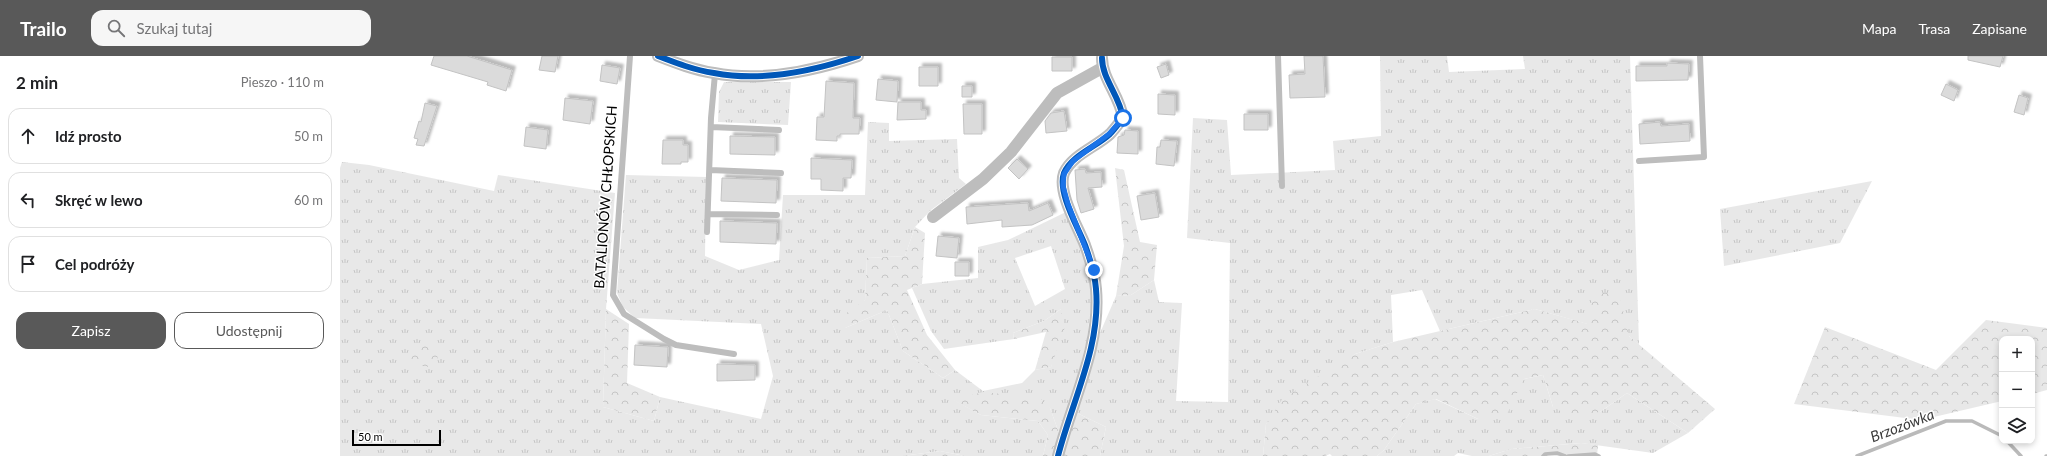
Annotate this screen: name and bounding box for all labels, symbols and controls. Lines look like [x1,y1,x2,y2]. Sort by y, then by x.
search box [91,10,371,46]
text: Trailo [20,17,67,40]
icon: search [105,17,127,39]
text: Szukaj tutaj [137,19,212,37]
text: Mapa [1862,20,1897,37]
text: Trasa [1919,20,1950,37]
text: Zapisane [1972,20,2027,37]
text: 2 min [16,72,58,93]
text: Pieszo · 110 m [241,74,324,90]
street label: BATALIONÓW CHŁOPSKICH [590,105,620,289]
route start [1114,109,1132,127]
icon: ahead [17,125,39,147]
text: Idź prosto [55,127,122,145]
text: 50 m [294,128,323,144]
icon: left [17,189,39,211]
text: Skręć w lewo [55,191,143,209]
text: 60 m [294,192,323,208]
icon: arrive [17,253,39,275]
text: Cel podróży [55,255,134,273]
route end [1085,261,1103,279]
button: Zapisz [16,312,166,349]
button: Udostępnij [174,312,324,349]
map controls [1999,336,2035,444]
button: + [1999,336,2035,372]
button: − [1999,372,2035,408]
water label: Brzozówka [1867,404,1937,445]
button: layers [1999,408,2035,444]
scale bar [352,428,441,447]
text: 50 m [358,430,383,443]

